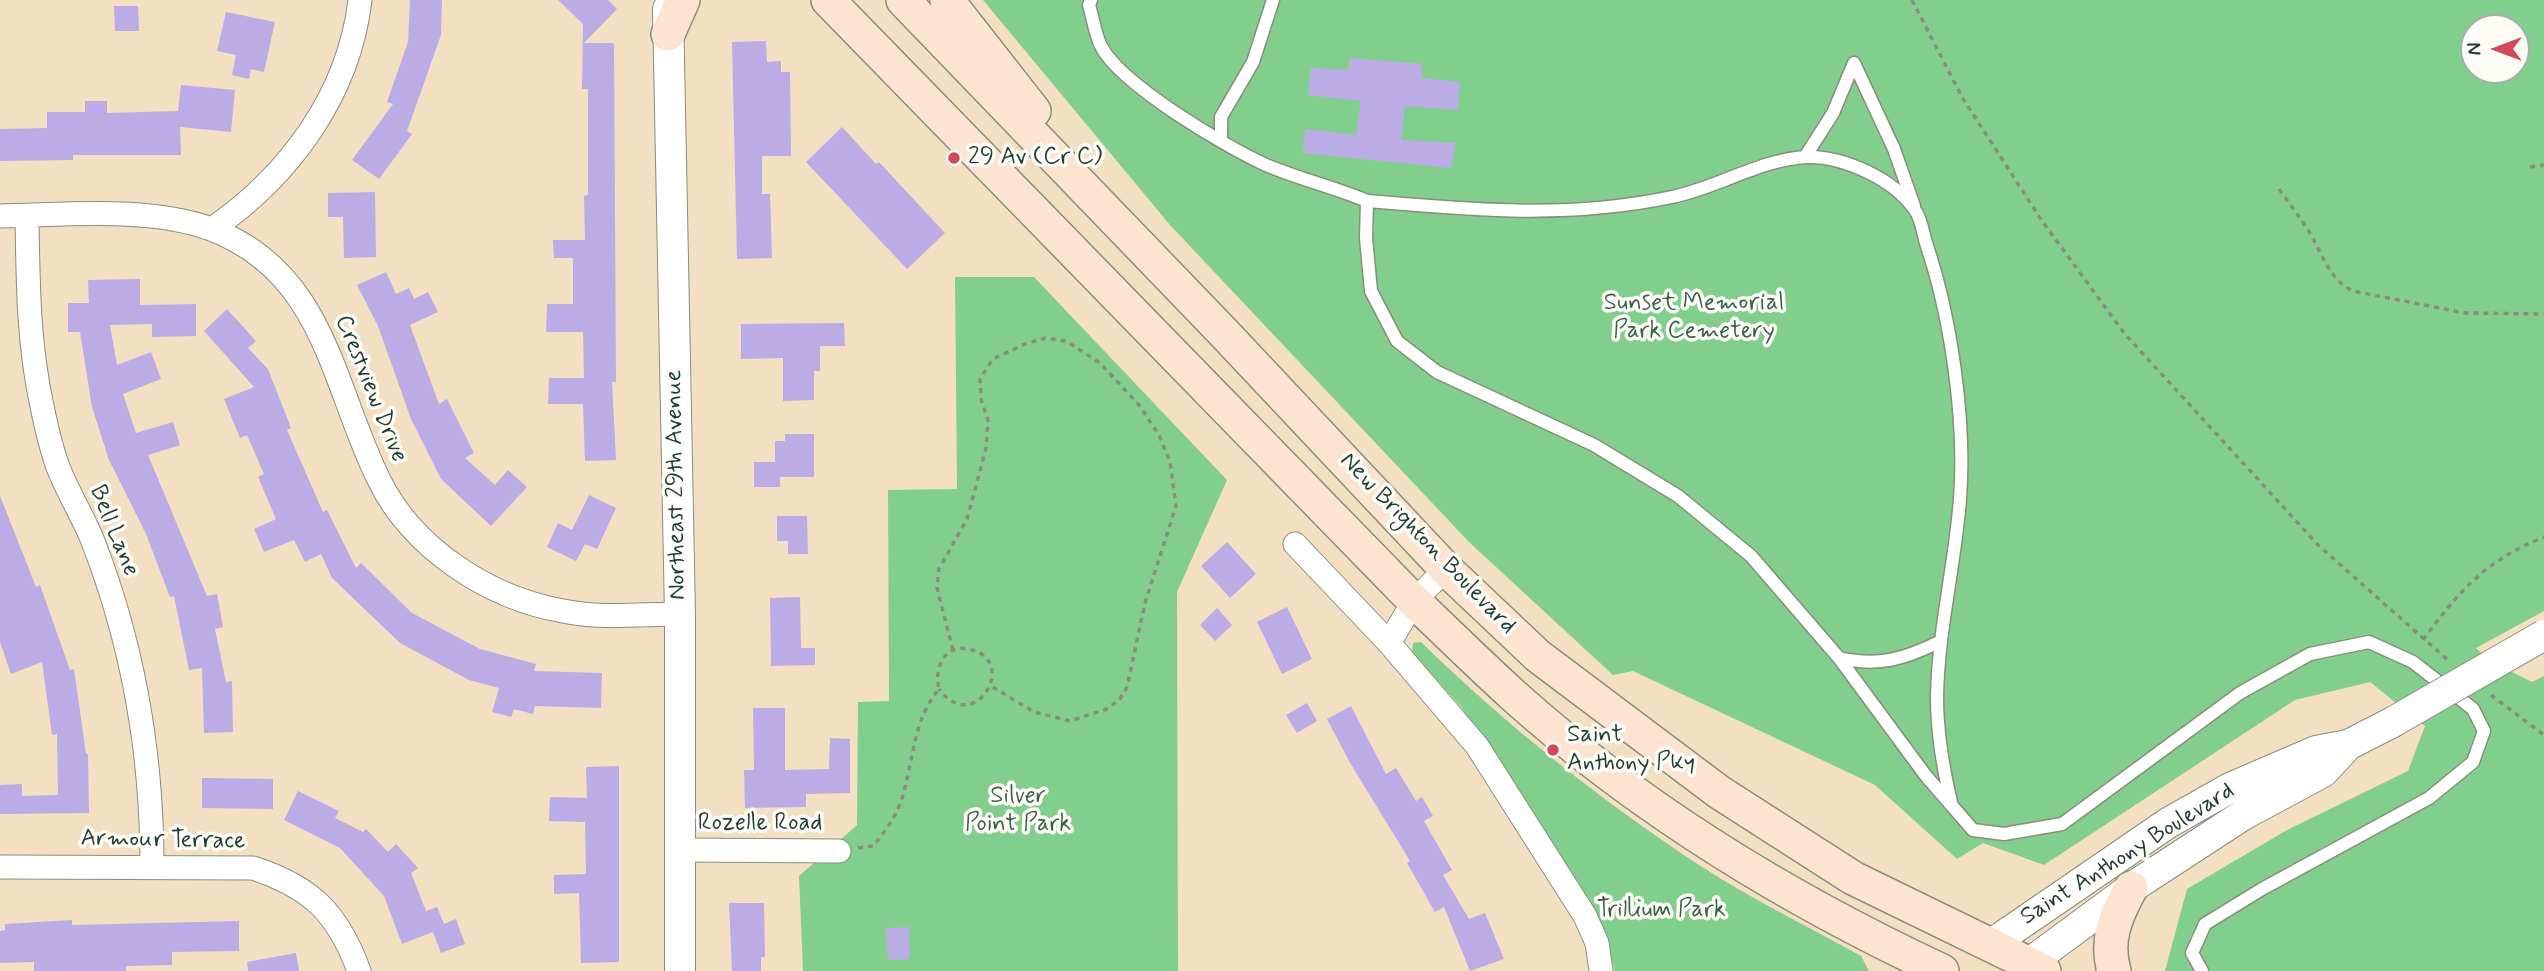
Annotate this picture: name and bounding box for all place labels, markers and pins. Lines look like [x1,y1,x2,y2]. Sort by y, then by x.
place label: 29 Av (Cr C) [968,144,1102,172]
marker: 29 Av (Cr C) [946,150,962,166]
place label: Saint Anthony Pky [1567,722,1695,778]
marker: Saint Anthony Pky [1545,742,1561,758]

